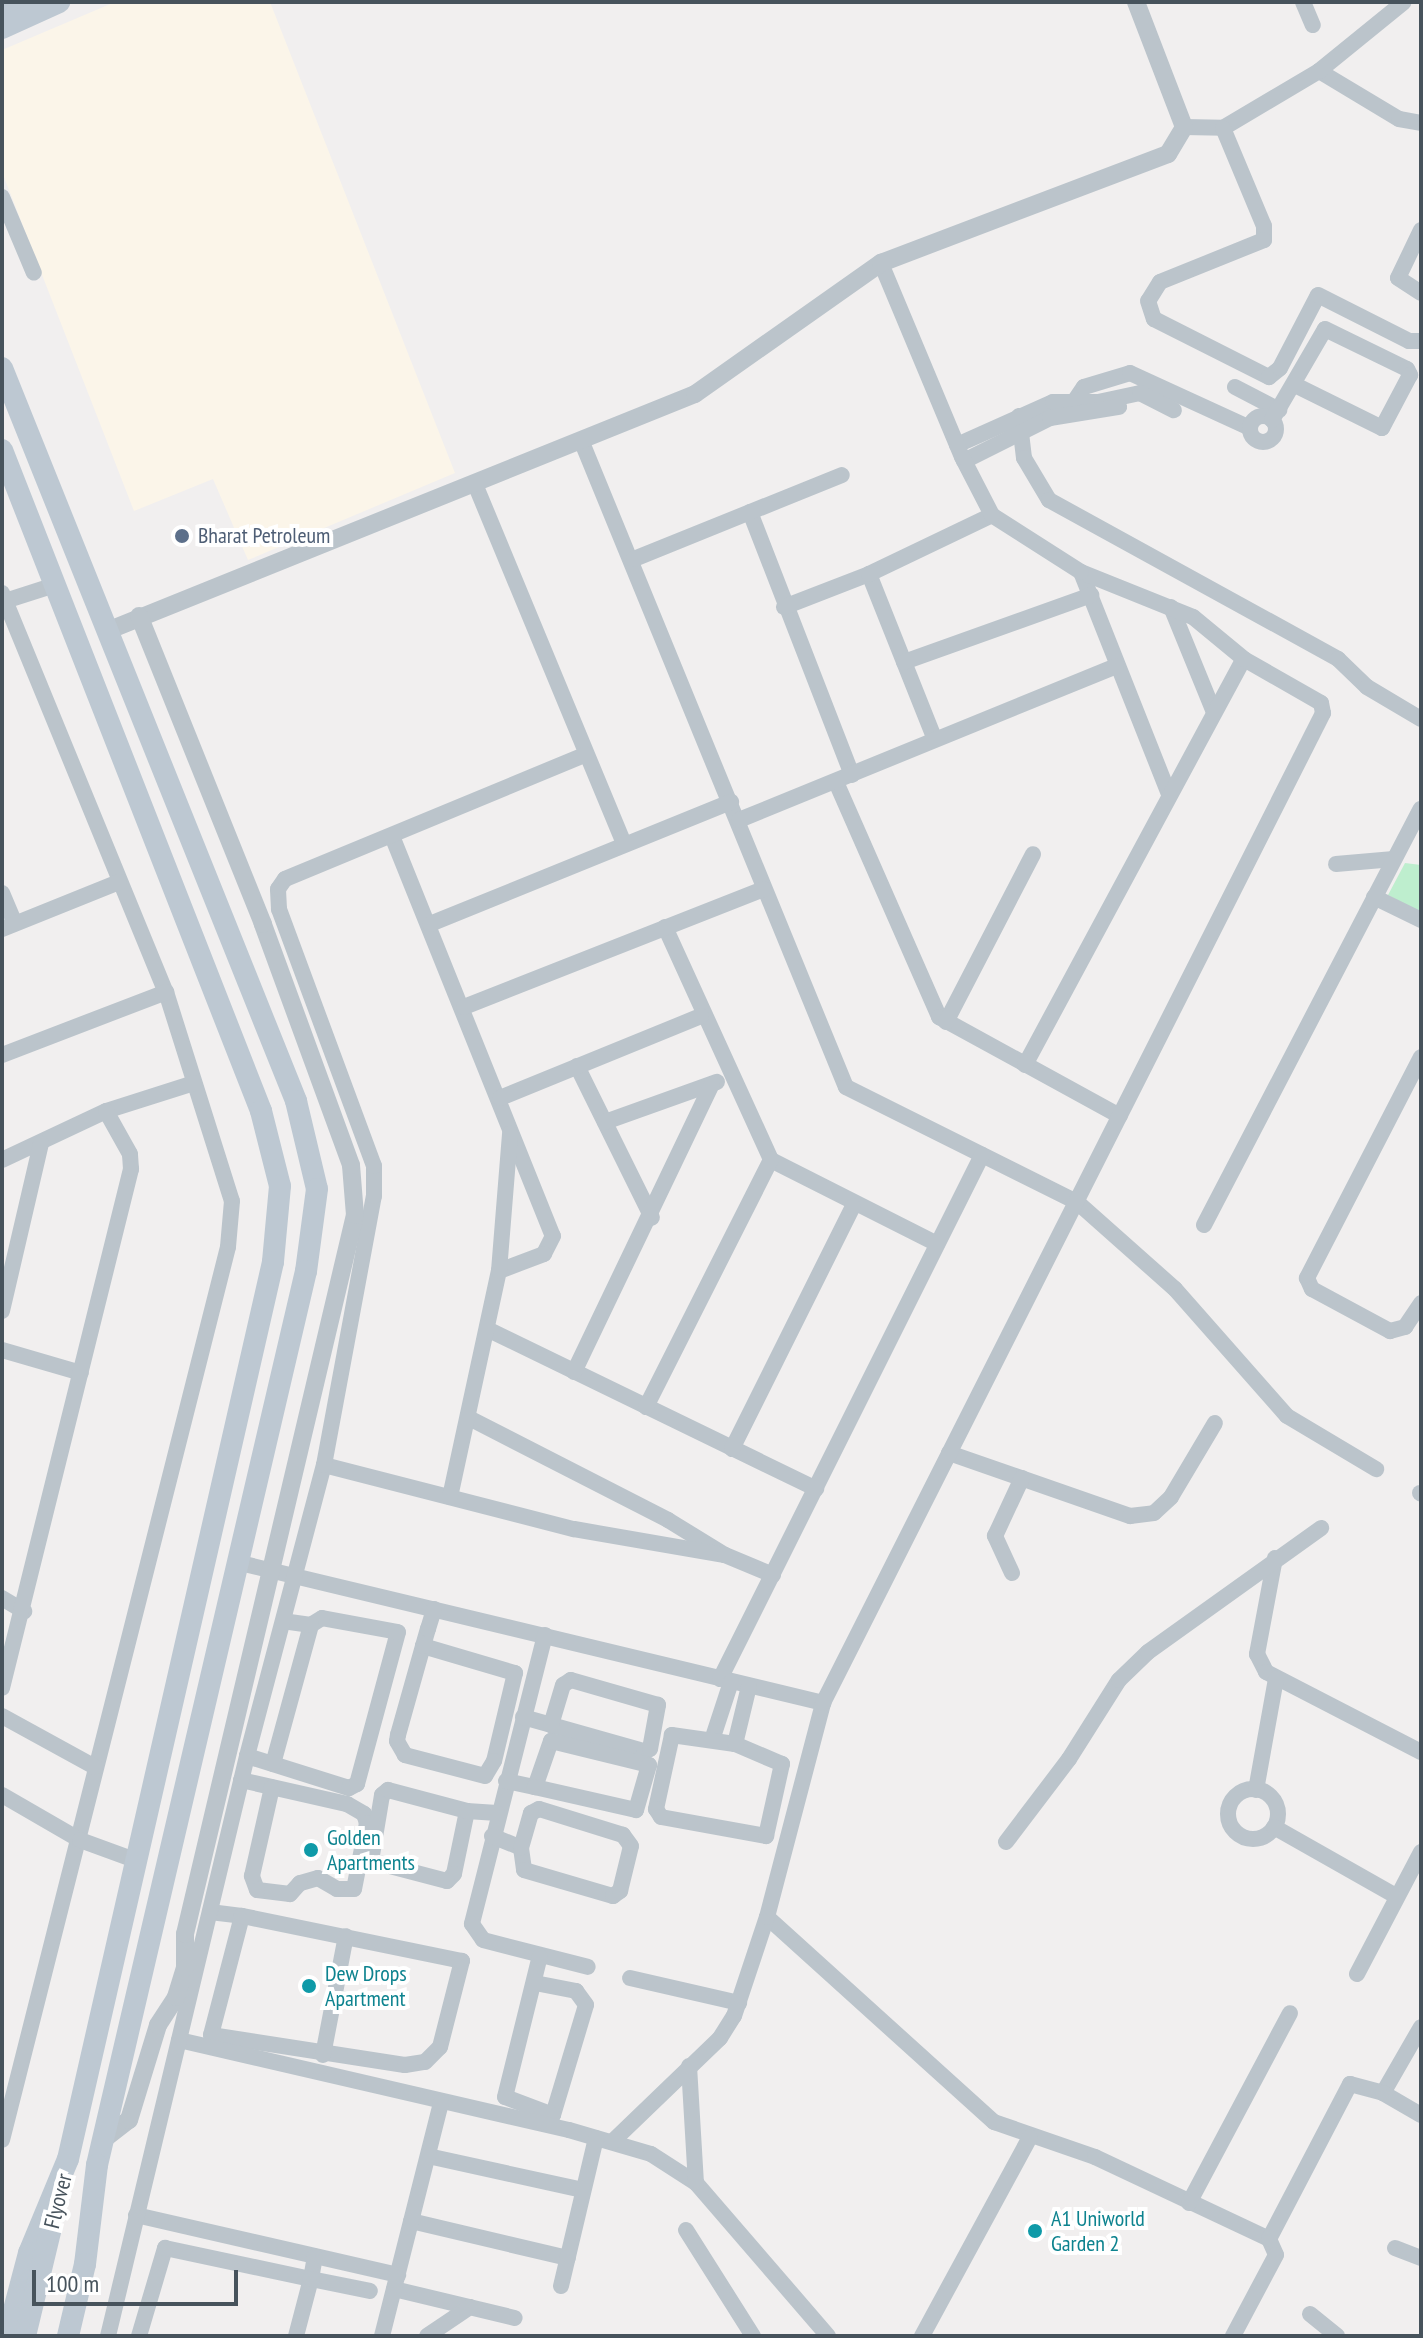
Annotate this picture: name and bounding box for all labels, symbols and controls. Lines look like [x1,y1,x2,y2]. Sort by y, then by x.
place label: Bharat Petroleum [198,523,330,549]
marker: Bharat Petroleum [173,527,191,545]
place label: Golden Apartments [327,1824,415,1876]
marker: Golden Apartments [302,1841,320,1859]
place label: Dew Drops Apartment [325,1960,407,2012]
marker: Dew Drops Apartment [300,1977,318,1995]
street label: Flyover [38,2171,78,2231]
place label: A1 Uniworld Garden 2 [1051,2205,1145,2256]
marker: A1 Uniworld Garden 2 [1026,2222,1044,2240]
scale bar [36,2254,242,2304]
text: 100 m [46,2268,99,2299]

